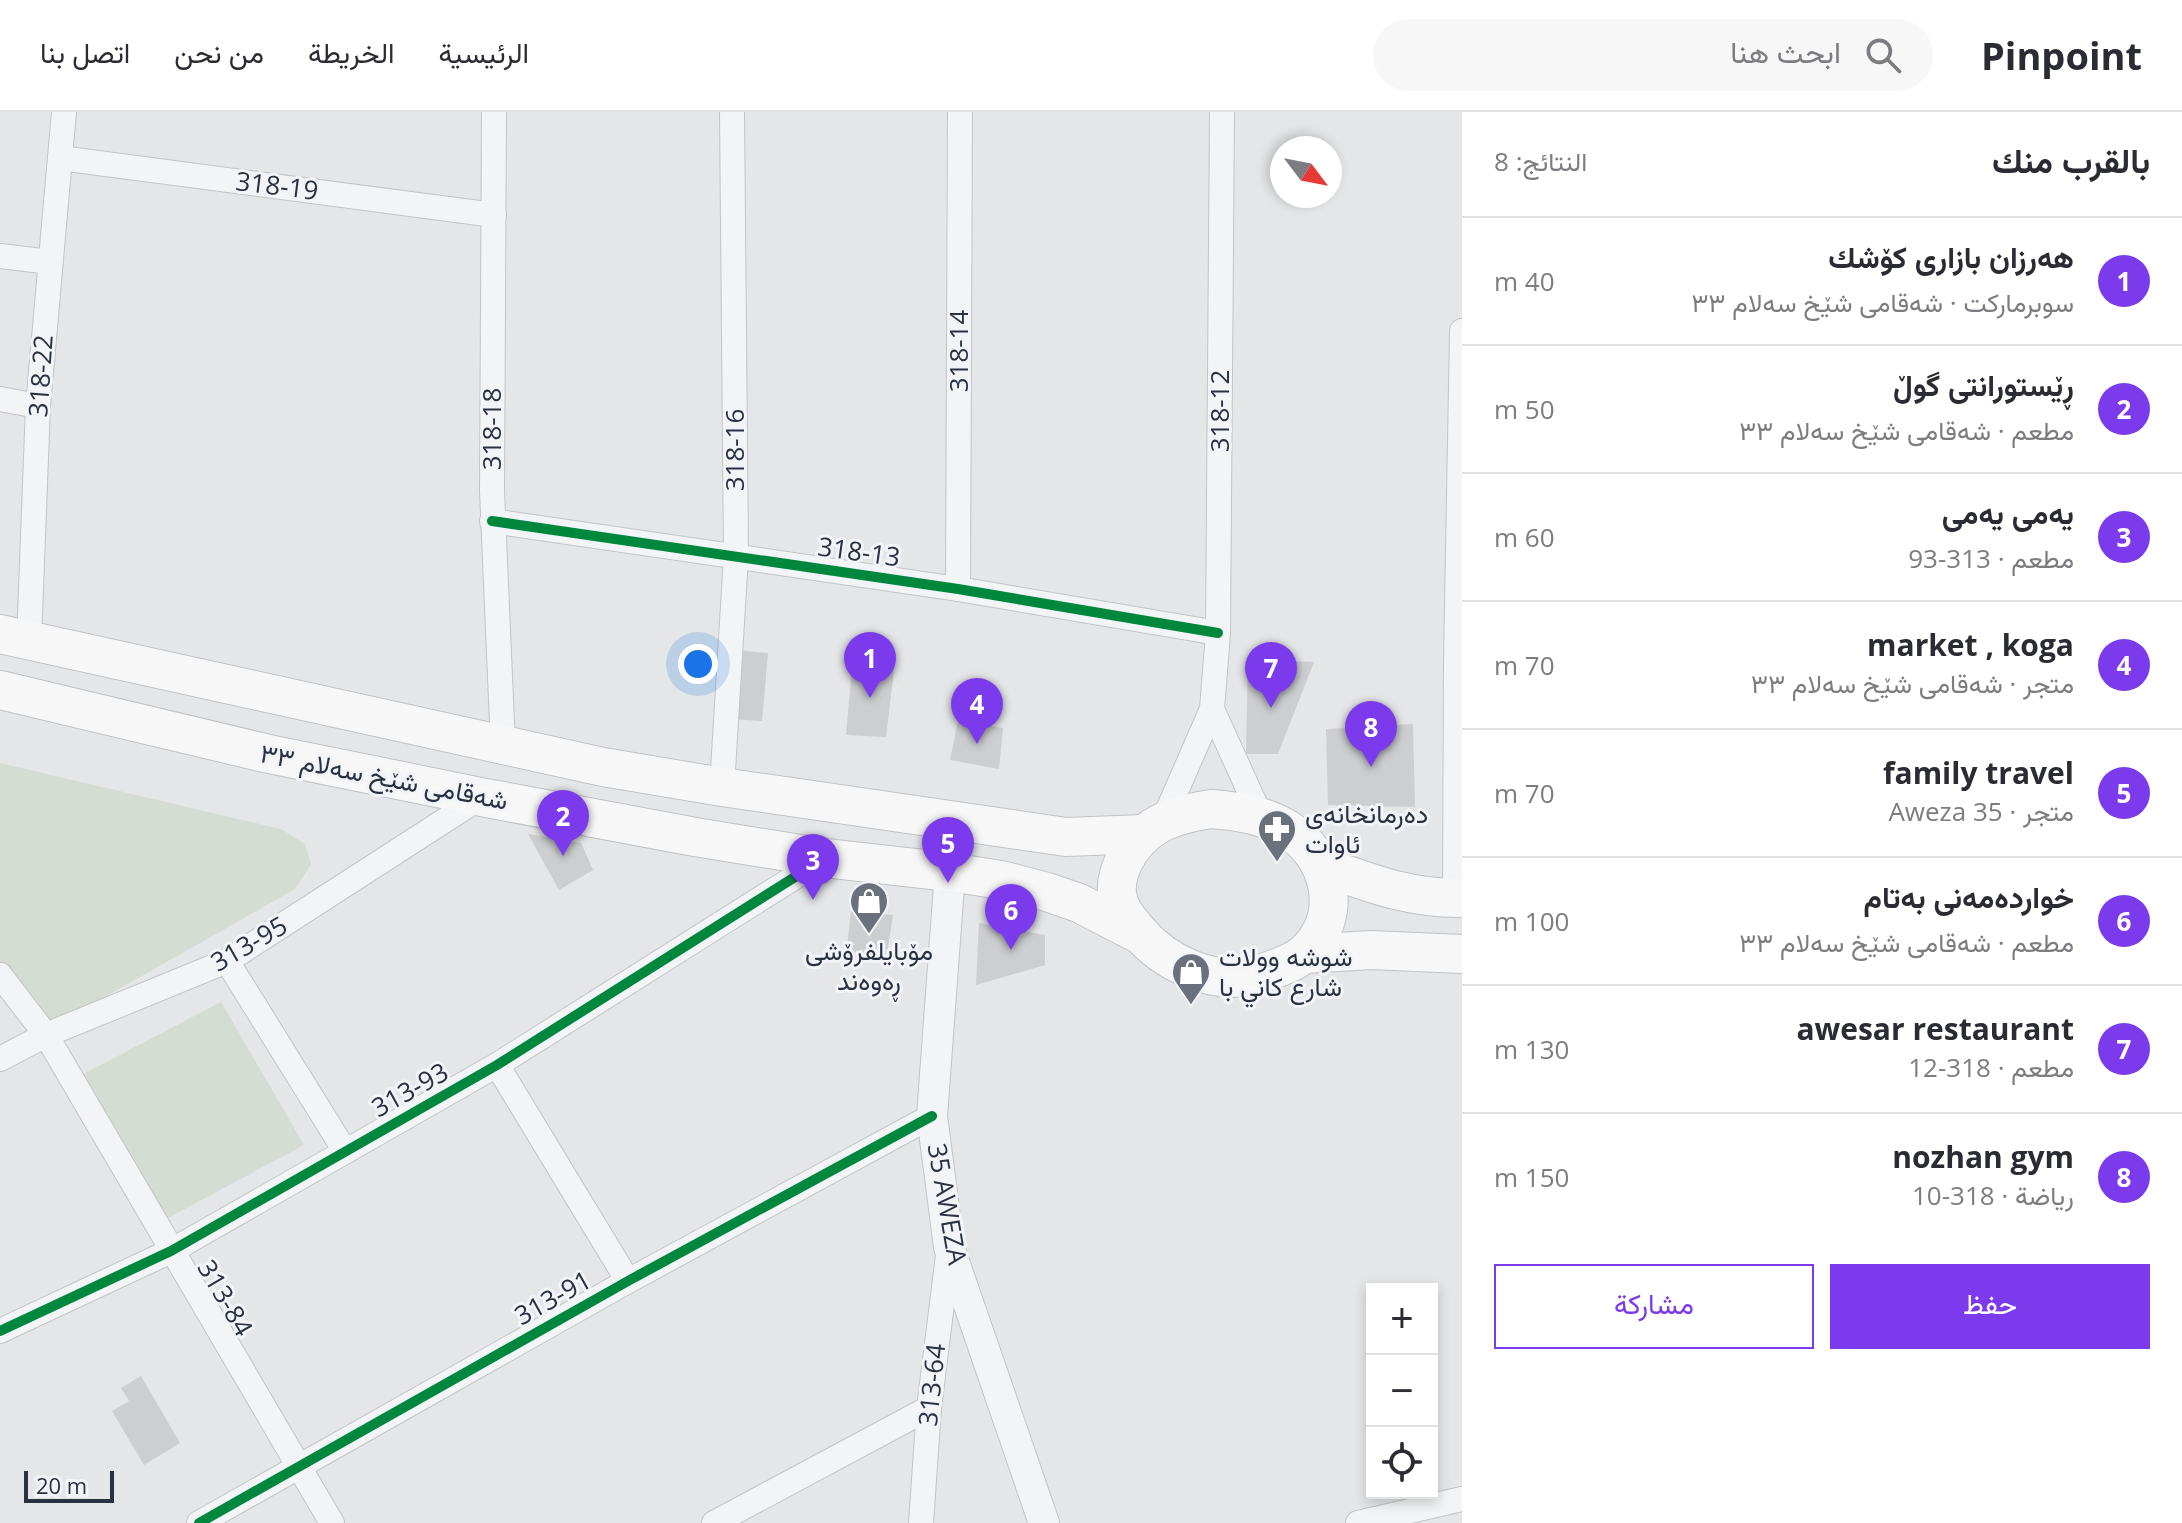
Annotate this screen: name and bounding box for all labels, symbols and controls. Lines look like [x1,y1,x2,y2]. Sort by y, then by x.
search box [1373,19,1933,91]
text: Pinpoint [1981,29,2142,81]
text: ابحث هنا [1730,31,1841,72]
text: اتصل بنا [40,33,130,71]
text: من نحن [174,33,264,71]
text: الخريطة [308,33,395,71]
text: الرئيسية [439,33,529,71]
icon: search [1861,33,1905,77]
north arrow [1270,136,1342,208]
text: بالقرب منك [1992,137,2150,183]
text: النتائج: 8 [1494,143,1587,179]
street label: 318-19 [234,162,320,208]
text: هەرزان بازاری کۆشك [1828,236,2074,277]
text: 40 m [1494,263,1555,299]
text: 1 [2117,263,2131,299]
text: سوبرماركت · شەقامی شێخ سەلام ٣٣ [1691,284,2074,320]
street label: 318-14 [940,310,976,392]
street label: 318-22 [19,333,61,418]
text: ڕێستورانتی گوڵ [1893,364,2074,405]
street label: 318-12 [1201,370,1237,452]
street label: 318-18 [473,388,509,470]
text: 50 m [1494,391,1555,427]
text: 2 [2117,391,2131,427]
street label: 318-16 [716,409,752,491]
text: مطعم · شەقامی شێخ سەلام ٣٣ [1739,412,2074,448]
text: یەمی یەمی [1942,492,2074,533]
text: 60 m [1494,519,1555,555]
text: 3 [2117,519,2131,555]
street label: 318-13 [816,527,903,575]
text: مطعم · 313-93 [1908,540,2074,576]
text: market , koga [1867,624,2074,665]
pin: 1 [844,632,896,698]
pin: 7 [1245,642,1297,708]
your location [678,644,718,684]
text: 70 m [1494,647,1555,683]
text: 4 [2117,647,2131,683]
text: متجر · شەقامی شێخ سەلام ٣٣ [1751,665,2074,701]
pin: 4 [951,678,1003,744]
pin: 8 [1345,701,1397,767]
street label: شەقامی شێخ سەلام ٣٣ [257,734,511,819]
text: family travel [1883,752,2074,793]
text: 70 m [1494,775,1555,811]
text: 5 [2117,775,2131,811]
pin: 2 [537,790,589,856]
text: متجر · 35 Aweza [1888,793,2074,829]
place label: دەرمانخانەی ئاوات [1305,795,1428,861]
pharmacy icon: دەرمانخانەی ئاوات [1256,808,1298,863]
pin: 5 [922,817,974,883]
pin: 3 [787,834,839,900]
text: خواردەمەنی بەتام [1864,876,2074,917]
shop icon: مۆبایلفرۆشی ڕەوەند [848,880,890,935]
pin: 6 [985,884,1037,950]
text: 100 m [1494,903,1569,939]
text: 6 [2117,903,2131,939]
street label: 313-95 [204,907,293,979]
text: مطعم · شەقامی شێخ سەلام ٣٣ [1739,924,2074,960]
place label: مۆبایلفرۆشی ڕەوەند [805,932,933,1002]
place label: شوشه وولات شارع كاني با [1219,938,1352,1008]
shop icon: شوشه وولات شارع كاني با [1170,951,1212,1006]
text: awesar restaurant [1796,1008,2074,1049]
text: 130 m [1494,1031,1569,1067]
text: 7 [2117,1031,2131,1067]
text: مطعم · 318-12 [1908,1049,2074,1085]
street label: 313-93 [365,1053,454,1125]
text: nozhan gym [1892,1136,2074,1177]
street label: 35 AWEZA [920,1140,976,1268]
text: 150 m [1494,1159,1569,1195]
text: 8 [2117,1159,2131,1195]
text: رياضة · 318-10 [1912,1177,2074,1213]
street label: 313-84 [190,1253,262,1342]
street label: 313-91 [508,1261,597,1333]
button: مشاركة [1494,1264,1814,1349]
button: حفظ [1830,1264,2150,1349]
map controls [1366,1283,1438,1499]
button: + [1366,1283,1438,1355]
street label: 313-64 [909,1342,953,1428]
button: − [1366,1355,1438,1427]
button: locate [1366,1427,1438,1499]
scale bar [24,1467,114,1503]
text: 20 m [36,1470,87,1500]

